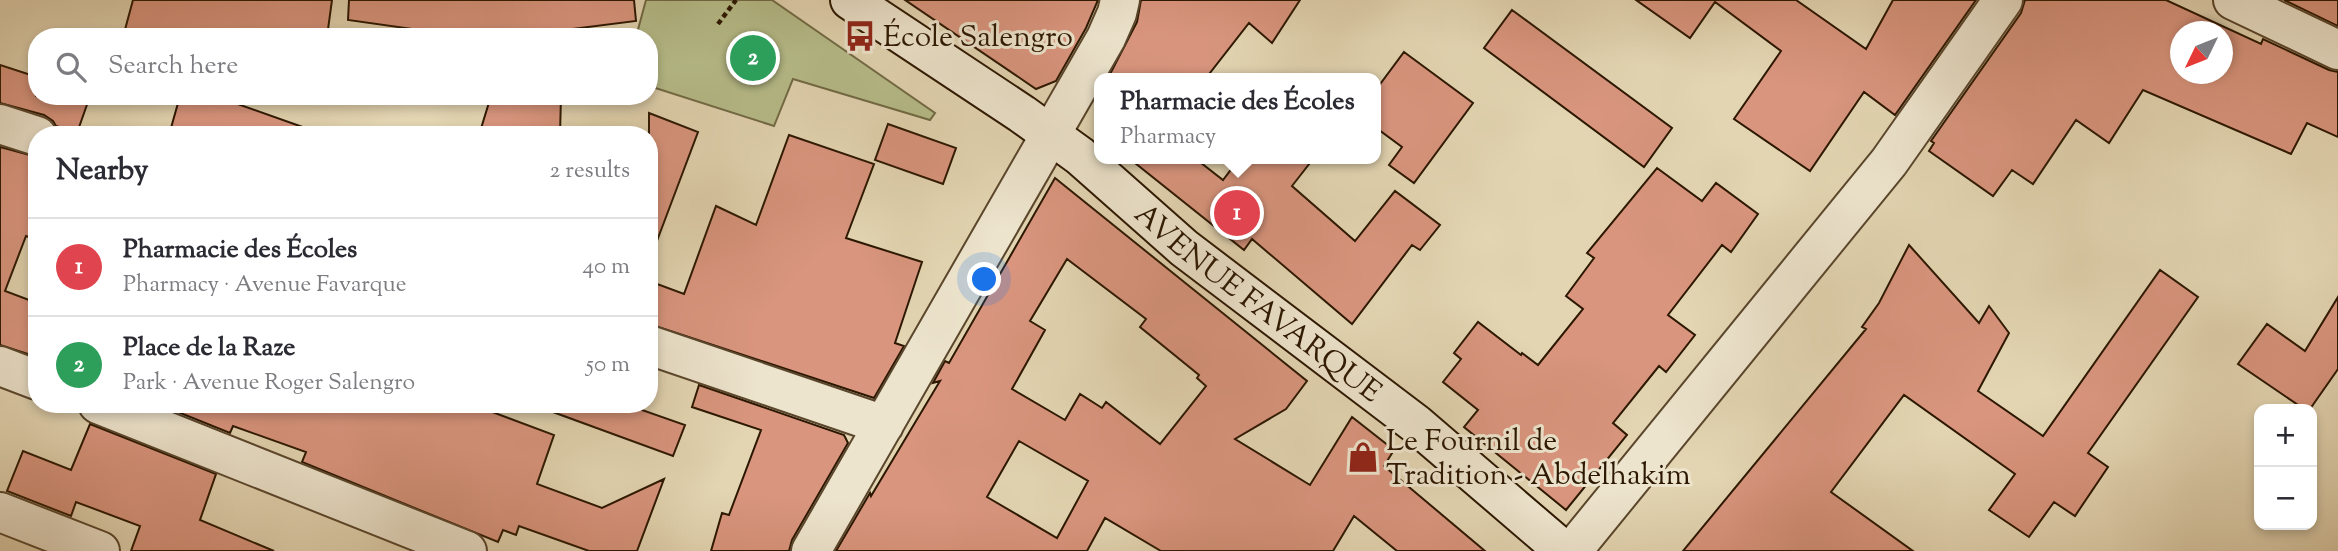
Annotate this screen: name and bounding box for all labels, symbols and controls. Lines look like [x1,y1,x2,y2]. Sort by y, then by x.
place label: École Salengro [883,17,1073,60]
bus stop icon: École Salengro [843,19,877,53]
north arrow [2170,21,2233,84]
search box [28,28,658,105]
pin: 2 [730,32,776,84]
icon: search [52,48,90,86]
text: Search here [108,48,238,85]
popup [1094,73,1381,164]
text: Pharmacie des Écoles [1120,84,1355,121]
text: Pharmacy [1120,121,1216,154]
text: Nearby [56,150,148,193]
text: 2 results [550,155,630,188]
pin: 1 [1214,187,1260,239]
street label: AVENUE FAVARQUE [1124,194,1390,414]
text: Pharmacie des Écoles [123,232,357,269]
text: 1 [75,251,83,284]
text: 40 m [583,251,630,284]
your location [967,262,1001,296]
text: Pharmacy · Avenue Favarque [123,269,406,302]
text: Place de la Raze [123,330,295,367]
text: 2 [74,349,84,382]
text: 50 m [586,349,630,382]
text: Park · Avenue Roger Salengro [123,367,415,400]
map controls [2254,404,2317,530]
button: + [2254,404,2317,467]
place label: Le Fournil de Tradition - Abdelhakim [1386,421,1691,498]
shop icon: Le Fournil de Tradition - Abdelhakim [1346,440,1380,474]
button: − [2254,467,2317,530]

